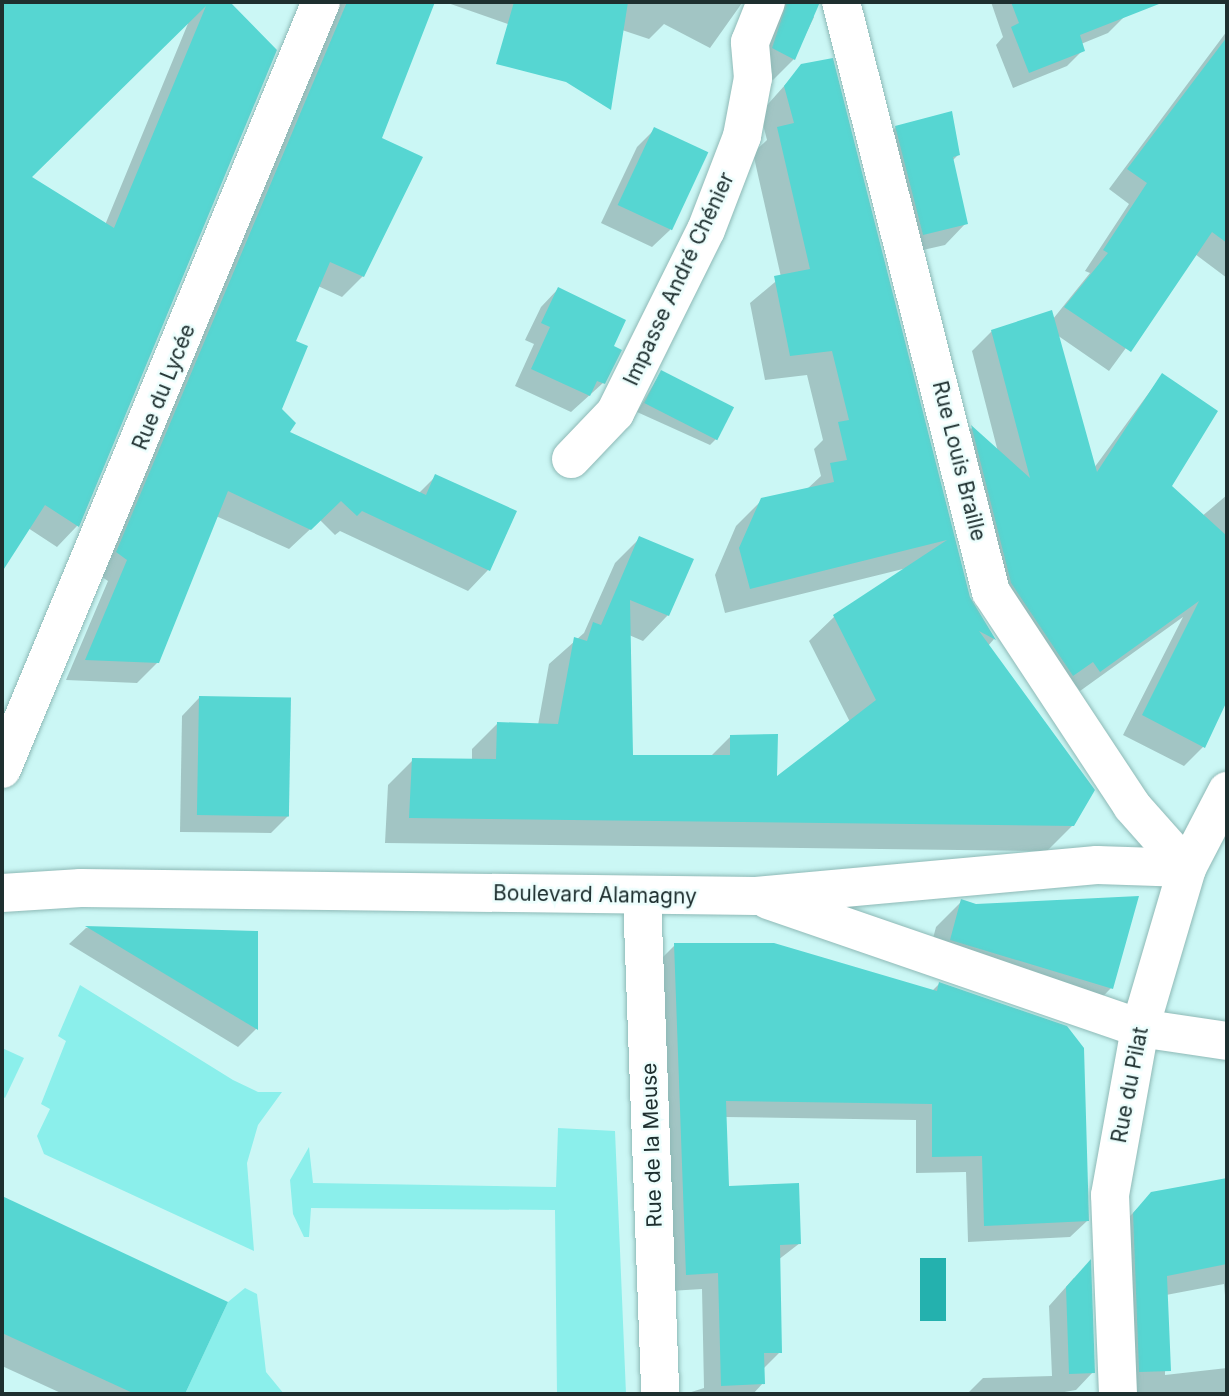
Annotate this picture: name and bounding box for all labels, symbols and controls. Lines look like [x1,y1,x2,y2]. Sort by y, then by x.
street label: Impasse André Chénier [618,168,740,390]
street label: Rue du Lycée [127,320,201,454]
street label: Rue Louis Braille [927,378,991,544]
street label: Boulevard Alamagny [493,881,697,909]
street label: Rue du Pilat [1106,1025,1154,1145]
street label: Rue de la Meuse [637,1062,667,1228]

